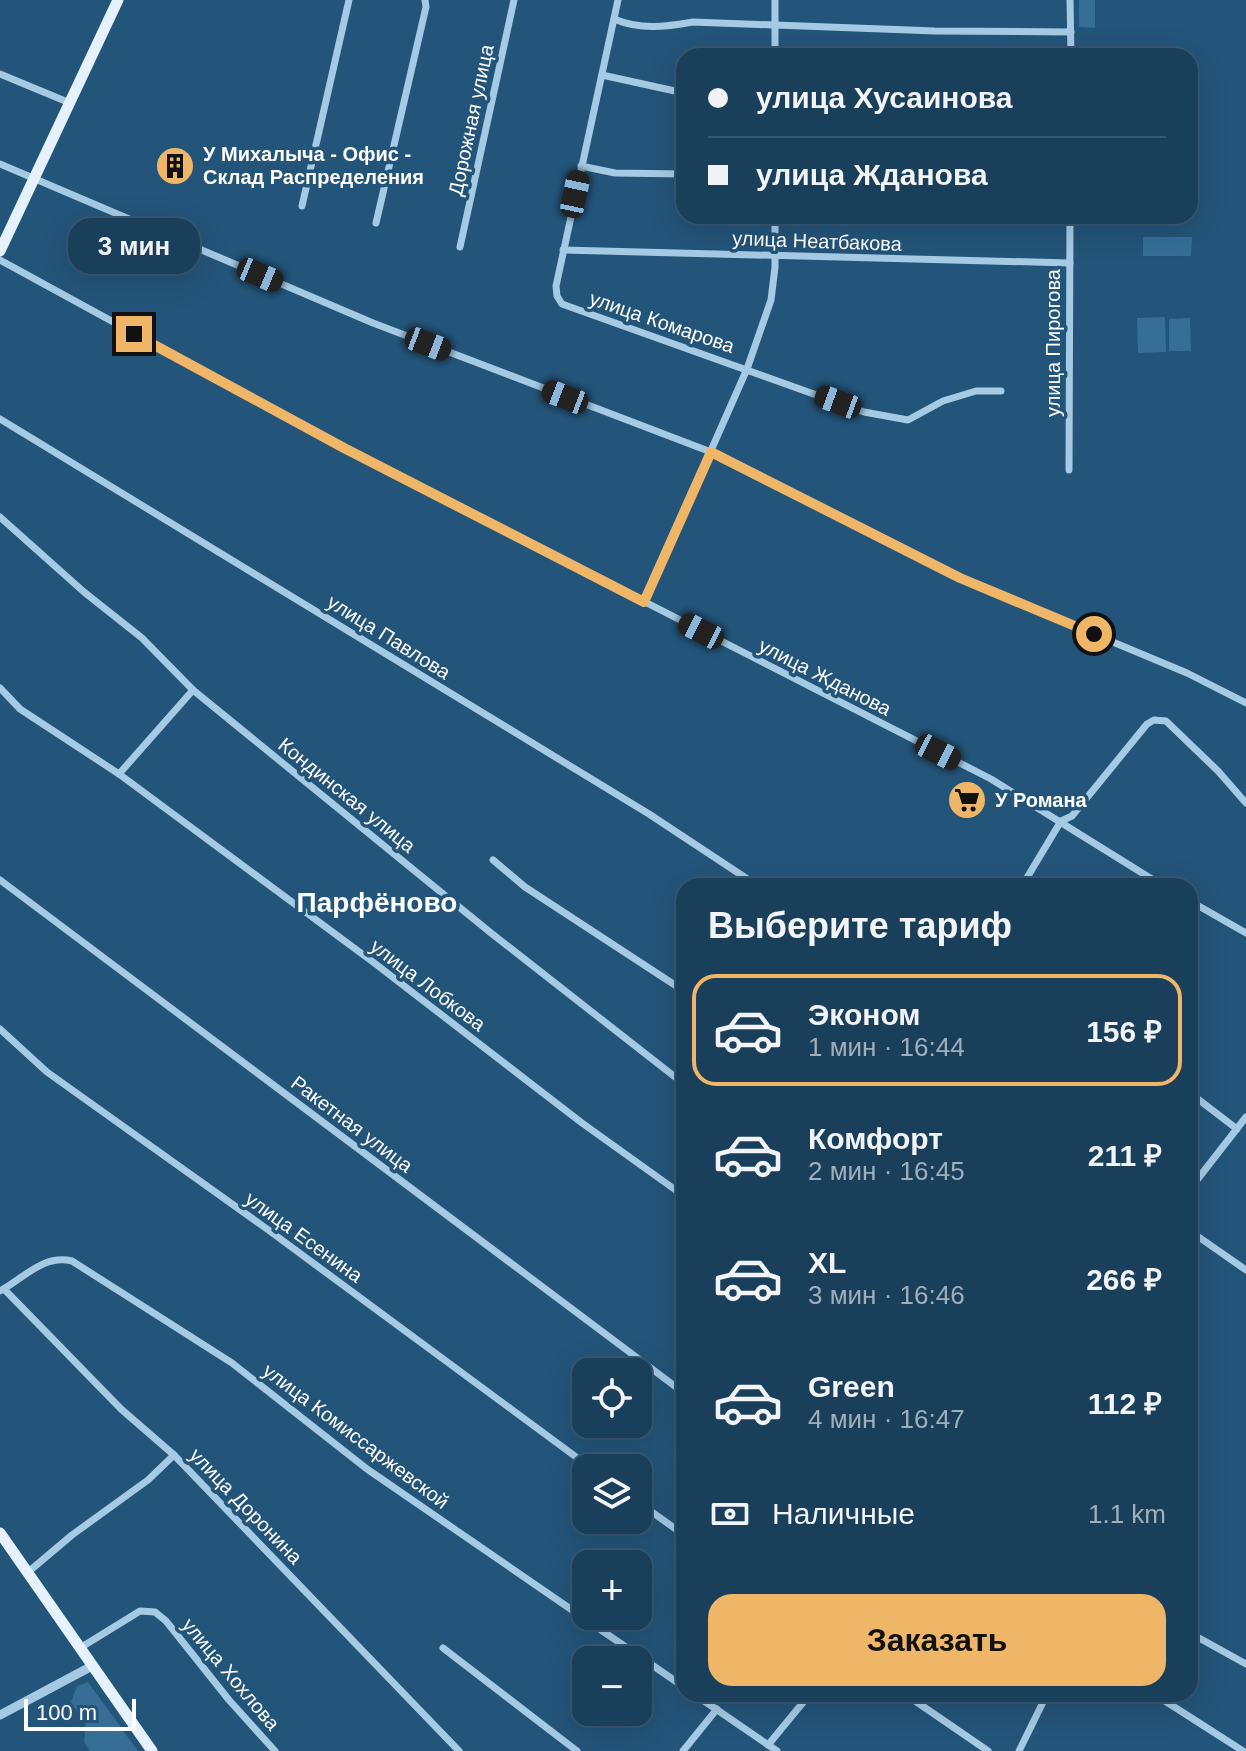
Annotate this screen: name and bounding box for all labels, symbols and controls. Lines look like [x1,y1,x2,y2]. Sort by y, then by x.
street label: Дорожная улица [444,42,498,198]
text: улица Хусаинова [756,81,1013,114]
place label: У Михалыча - Офис - Склад Распределения [203,143,424,188]
building icon: У Михалыча - Офис - Склад Распределения [154,145,196,187]
text: улица Жданова [756,158,988,191]
car [558,168,592,220]
callout: 3 мин [68,218,200,274]
street label: улица Неатбакова [732,227,903,255]
text: 3 мин [98,231,170,261]
car [233,255,287,295]
street label: улица Пирогова [1042,268,1064,417]
street label: улица Комарова [587,287,738,357]
route end [116,316,152,352]
car [401,324,455,364]
car [538,377,592,417]
car [811,383,865,421]
street label: улица Павлова [323,590,455,684]
car [674,609,728,653]
route start [1076,616,1112,652]
street label: улица Жданова [755,634,896,720]
car [911,730,965,774]
street label: Кондинская улица [274,733,420,857]
supermarket icon: У Романа [946,779,988,821]
place label: У Романа [995,789,1088,811]
district label: Парфёново [297,887,457,918]
text: Выберите тариф [708,905,1012,946]
street label: улица Лобкова [366,935,490,1036]
icon: car [712,994,784,1066]
text: Эконом [808,998,921,1031]
text: 156 ₽ [1086,1015,1162,1048]
text: 1 мин · 16:44 [808,1032,965,1062]
street label: Ракетная улица [287,1071,418,1177]
icon: car [712,1118,784,1190]
text: Комфорт [808,1122,943,1155]
text: 211 ₽ [1088,1139,1162,1172]
text: 2 мин · 16:45 [808,1156,965,1186]
street label: улица Есенина [241,1187,367,1287]
icon: car [712,1242,784,1314]
text: XL [808,1246,846,1279]
text: 266 ₽ [1086,1263,1162,1296]
text: 3 мин · 16:46 [808,1280,965,1310]
map controls [572,1358,652,1726]
button: locate [572,1358,652,1438]
street label: улица Комиссаржевской [259,1359,453,1513]
icon: car [712,1366,784,1438]
text: Green [808,1370,895,1403]
text: 112 ₽ [1088,1387,1162,1420]
text: 4 мин · 16:47 [808,1404,965,1434]
street label: улица Доронина [185,1444,307,1569]
button: layers [572,1454,652,1534]
icon: cash [708,1492,752,1536]
text: Наличные [772,1497,915,1530]
text: 1.1 km [1088,1499,1166,1529]
button: + [572,1550,652,1630]
button: Заказать [708,1594,1166,1686]
street label: улица Хохлова [178,1614,285,1735]
button: − [572,1646,652,1726]
scale bar [24,1695,136,1731]
text: 100 m [36,1700,97,1725]

